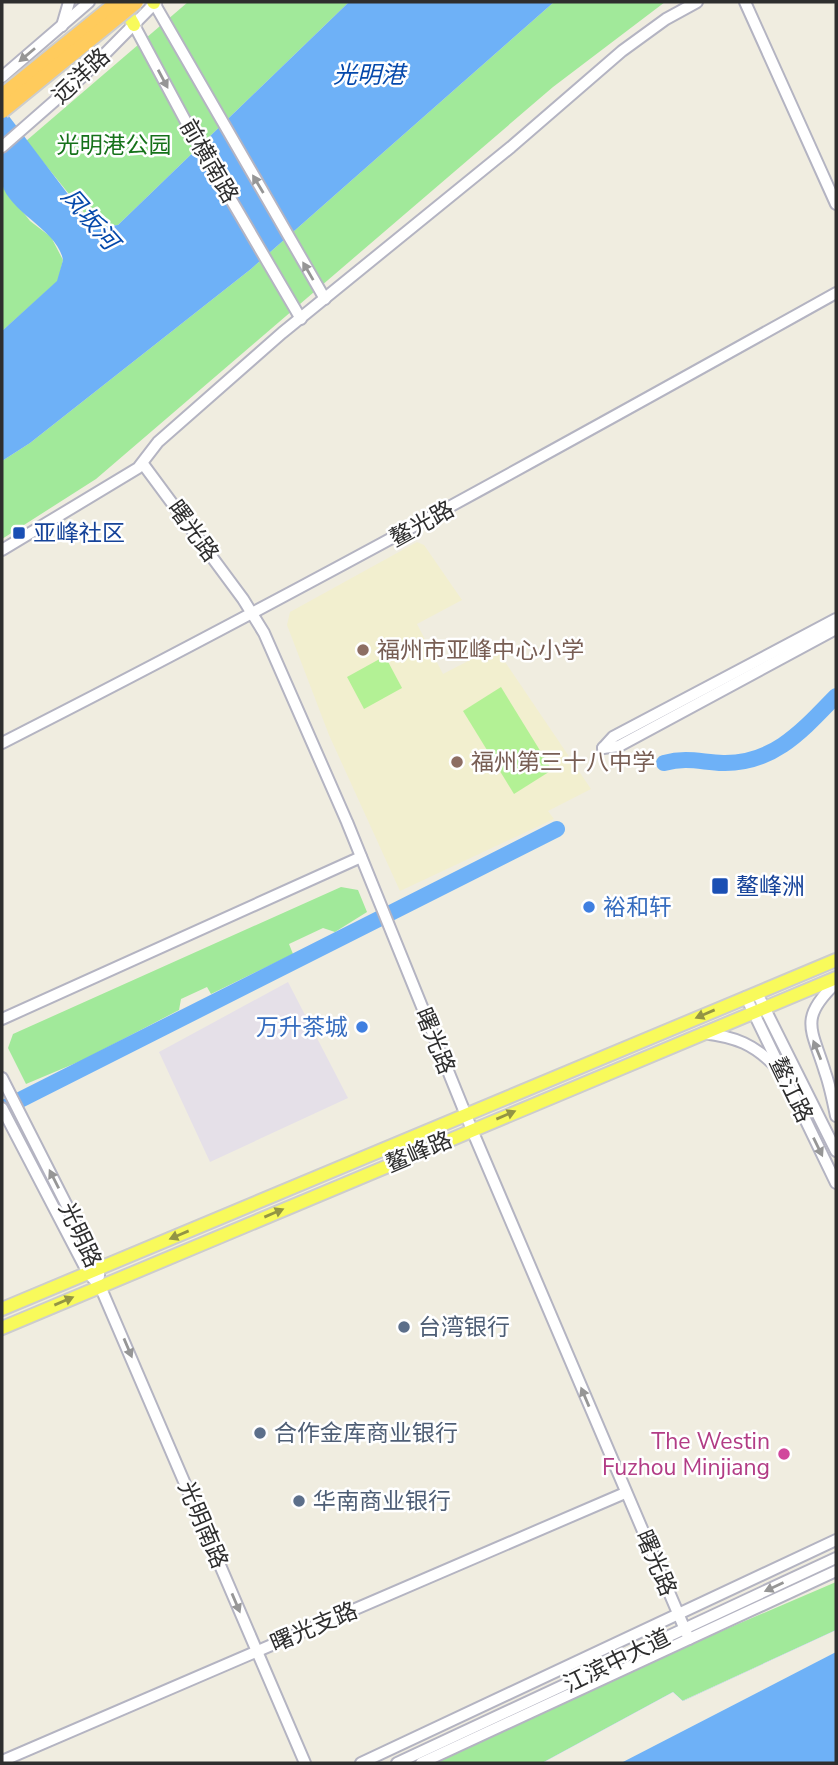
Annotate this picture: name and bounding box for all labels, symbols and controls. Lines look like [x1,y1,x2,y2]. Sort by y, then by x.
street label: 远洋路 [45,41,117,111]
one-way arrow [18,48,36,63]
water label: 光明港 [333,59,408,91]
one-way arrow [157,69,169,89]
street label: 前横南路 [173,113,245,209]
park label: 光明港公园 [57,130,172,161]
one-way arrow [251,175,264,194]
water label: 凤坂河 [54,181,128,260]
one-way arrow [302,261,315,280]
street label: 曙光路 [160,494,226,568]
street label: 鳌光路 [384,494,460,554]
place label: 亚峰社区 [33,518,125,549]
marker: 亚峰社区 [11,525,27,541]
place label: 福州市亚峰中心小学 [377,635,584,666]
marker: 福州市亚峰中心小学 [355,642,371,658]
place label: 福州第三十八中学 [471,747,655,778]
marker: 福州第三十八中学 [449,754,465,770]
place label: 鳌峰洲 [736,871,805,902]
marker: 鳌峰洲 [710,876,730,896]
place label: 裕和轩 [603,892,672,923]
marker: 裕和轩 [581,899,597,915]
street label: 曙光路 [408,1003,462,1079]
one-way arrow [695,1008,716,1019]
place label: 万升茶城 [256,1012,348,1043]
marker: 万升茶城 [354,1019,370,1035]
one-way arrow [811,1040,822,1061]
street label: 鳌江路 [762,1052,820,1128]
one-way arrow [496,1109,517,1120]
street label: 鳌峰路 [381,1124,457,1180]
one-way arrow [813,1137,824,1157]
one-way arrow [49,1169,61,1189]
street label: 光明路 [51,1197,109,1273]
one-way arrow [264,1207,284,1219]
one-way arrow [169,1229,190,1240]
one-way arrow [54,1296,75,1307]
place label: 台湾银行 [418,1312,510,1343]
marker: 台湾银行 [396,1319,412,1335]
one-way arrow [123,1338,134,1359]
one-way arrow [579,1386,590,1407]
place label: 合作金库商业银行 [274,1418,458,1449]
marker: 合作金库商业银行 [252,1425,268,1441]
place label: The Westin Fuzhou Minjiang [602,1426,770,1483]
marker: The Westin Fuzhou Minjiang [776,1446,792,1462]
street label: 光明南路 [171,1477,235,1573]
place label: 华南商业银行 [313,1486,451,1517]
marker: 华南商业银行 [291,1493,307,1509]
street label: 曙光路 [628,1525,684,1601]
one-way arrow [764,1581,784,1593]
one-way arrow [231,1592,242,1613]
street label: 曙光支路 [266,1595,362,1659]
street label: 江滨中大道 [559,1622,675,1700]

